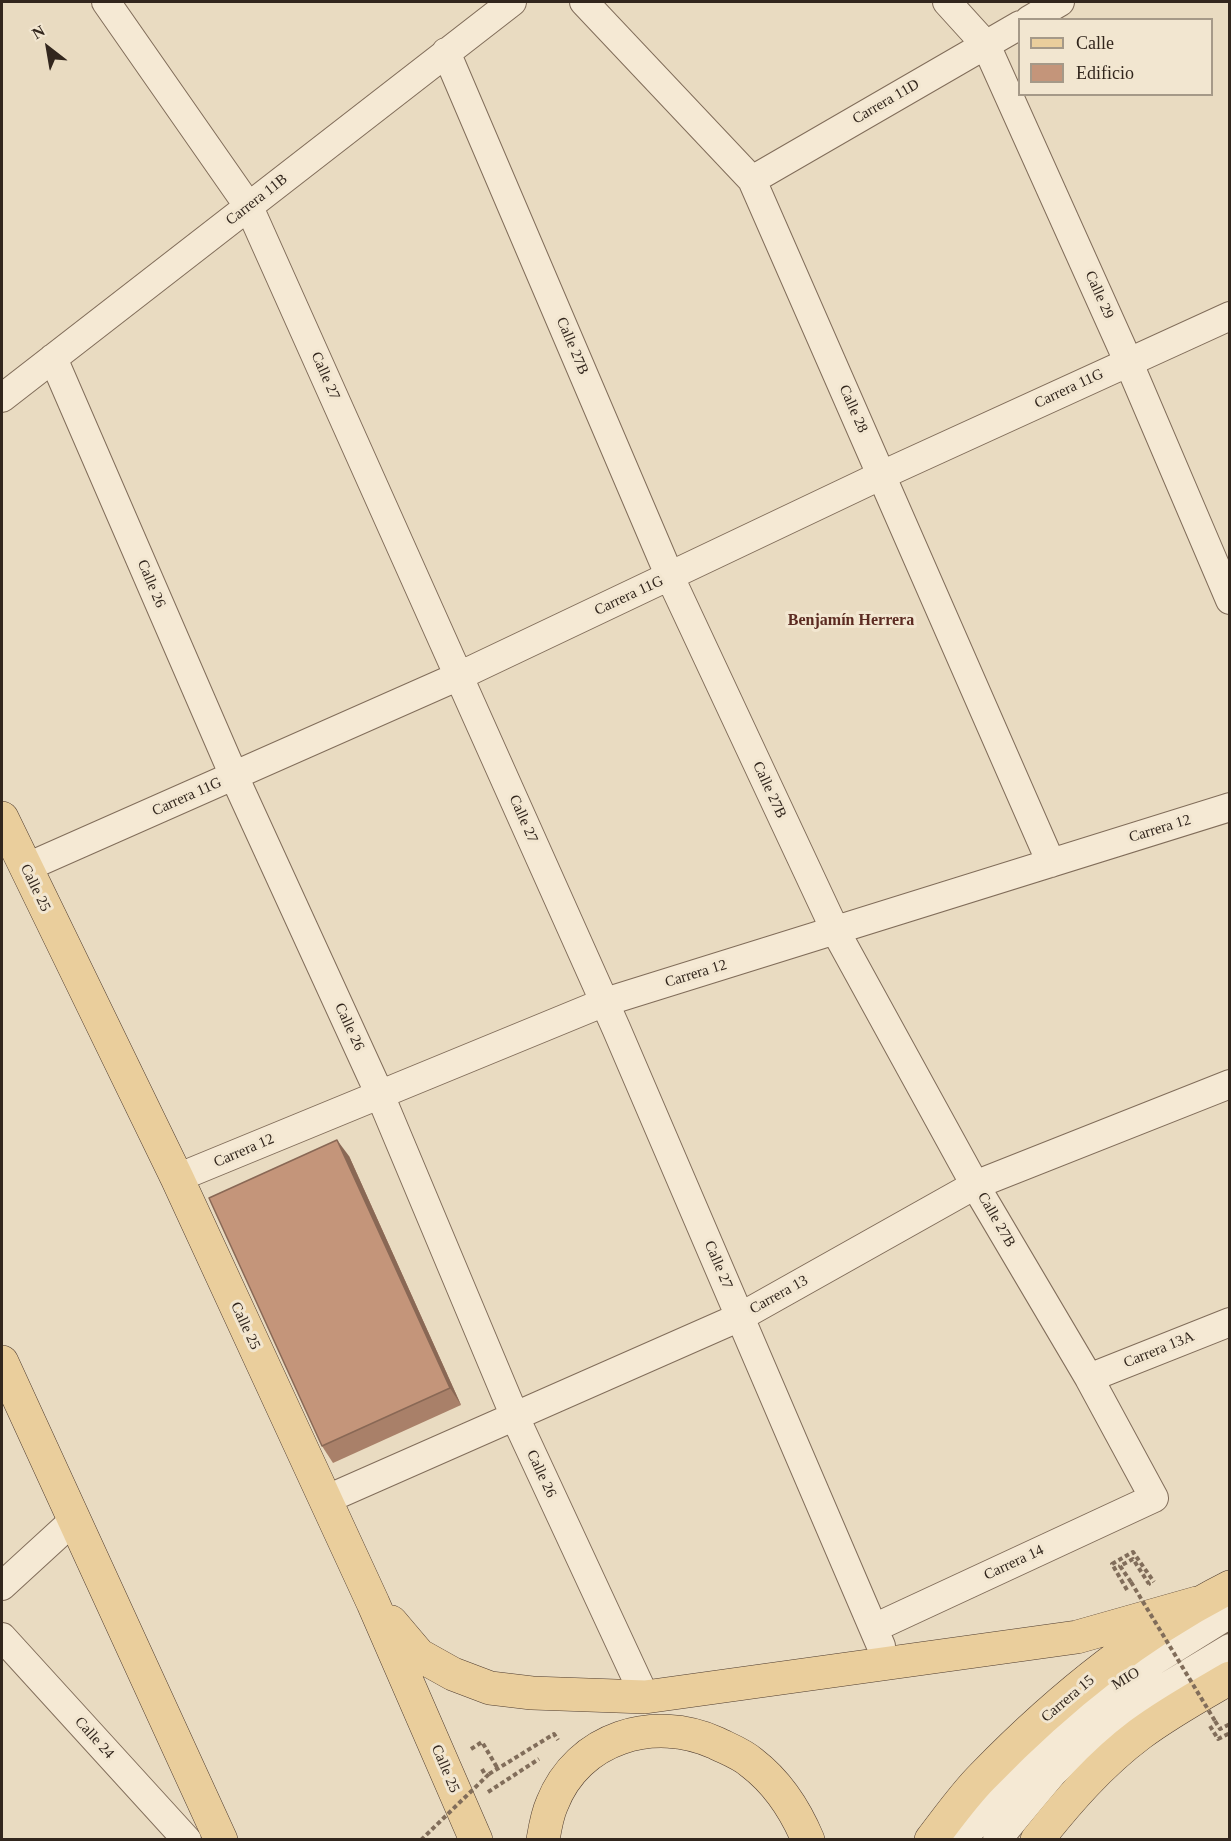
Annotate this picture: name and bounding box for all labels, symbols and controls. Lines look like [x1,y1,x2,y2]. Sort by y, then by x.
north arrow [18,18,78,78]
legend [1018,18,1213,96]
text: N [29,22,48,42]
text: Calle [1076,33,1114,53]
text: Edificio [1076,63,1134,83]
street label: Carrera 11D [849,76,923,128]
street label: Carrera 11B [223,170,291,230]
street label: Calle 29 [1081,268,1117,322]
street label: Calle 27B [552,315,592,377]
street label: Calle 27 [307,349,343,403]
street label: Carrera 11G [1032,365,1106,413]
street label: Calle 28 [835,382,871,436]
street label: Calle 26 [133,557,169,611]
street label: Carrera 11G [592,572,666,620]
district label: Benjamín Herrera [788,611,914,631]
street label: Calle 27B [748,759,790,821]
street label: Carrera 11G [150,774,224,820]
street label: Calle 27 [505,792,541,846]
street label: Carrera 12 [1127,811,1193,847]
street label: Calle 25 [16,861,54,915]
street label: Carrera 12 [663,956,729,992]
street label: Calle 26 [330,1000,368,1054]
street label: Carrera 12 [211,1130,277,1172]
street label: Calle 27B [973,1189,1019,1251]
street label: Calle 27 [700,1238,736,1292]
street label: Carrera 13 [747,1272,811,1318]
street label: Calle 25 [226,1299,264,1353]
street label: Carrera 13A [1121,1328,1197,1372]
street label: Calle 26 [522,1447,560,1501]
street label: Carrera 14 [981,1541,1047,1585]
street label: MIO [1109,1664,1143,1694]
street label: Carrera 15 [1038,1672,1098,1726]
street label: Calle 24 [70,1713,118,1763]
street label: Calle 25 [427,1742,463,1796]

